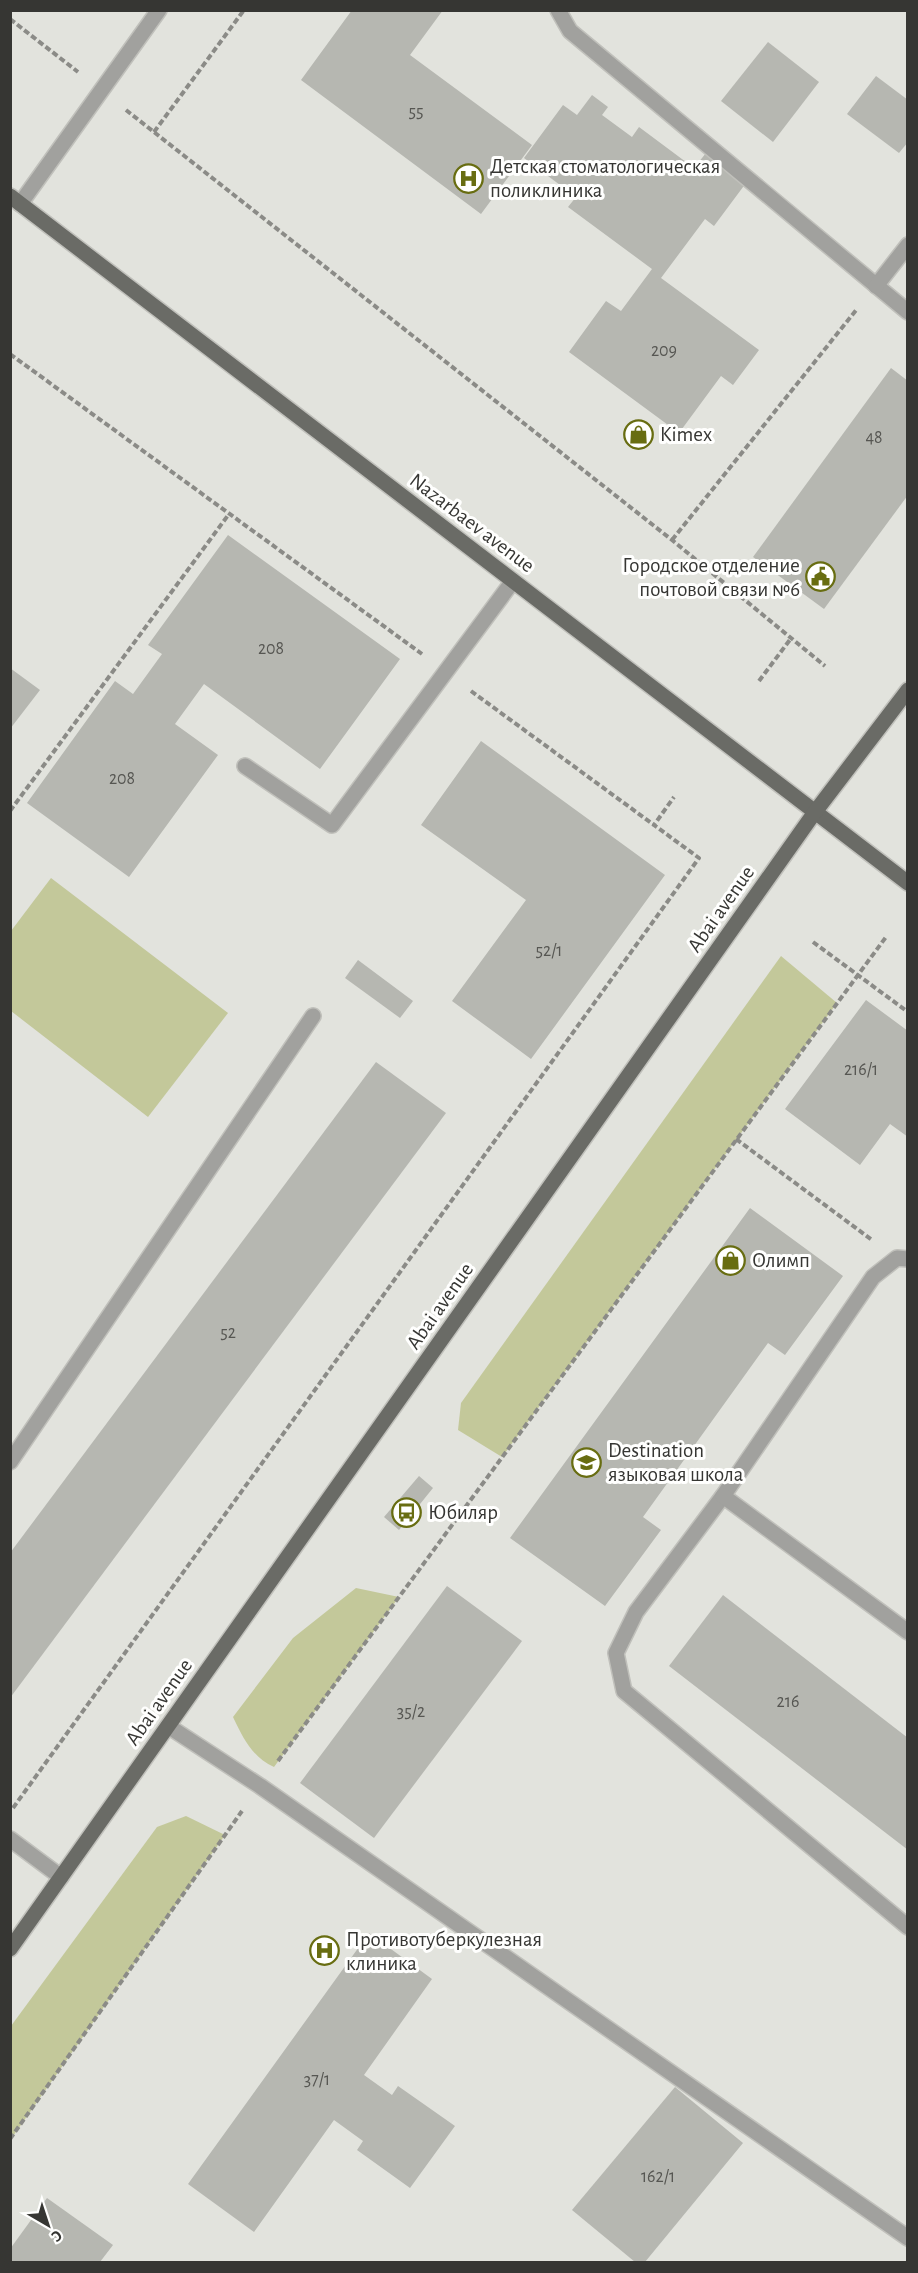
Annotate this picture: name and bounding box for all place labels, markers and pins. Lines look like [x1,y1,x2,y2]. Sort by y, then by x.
place label: Детская стоматологическая поликлиника [490,156,720,201]
hospital icon: Детская стоматологическая поликлиника [453,162,485,194]
shop icon: Kimex [623,418,655,450]
place label: Kimex [660,424,712,445]
place label: Городское отделение почтовой связи №6 [622,555,800,600]
public building icon: Городское отделение почтовой связи №6 [805,561,837,593]
shop icon: Олимп [715,1244,747,1276]
place label: Олимп [752,1250,810,1271]
place label: Destination языковая школа [608,1440,744,1485]
school or university icon: Destination языковая школа [571,1446,603,1478]
bus stop icon: Юбиляр [391,1496,423,1528]
place label: Юбиляр [428,1502,498,1523]
place label: Противотуберкулезная клиника [346,1929,542,1974]
hospital icon: Противотуберкулезная клиника [309,1935,341,1967]

